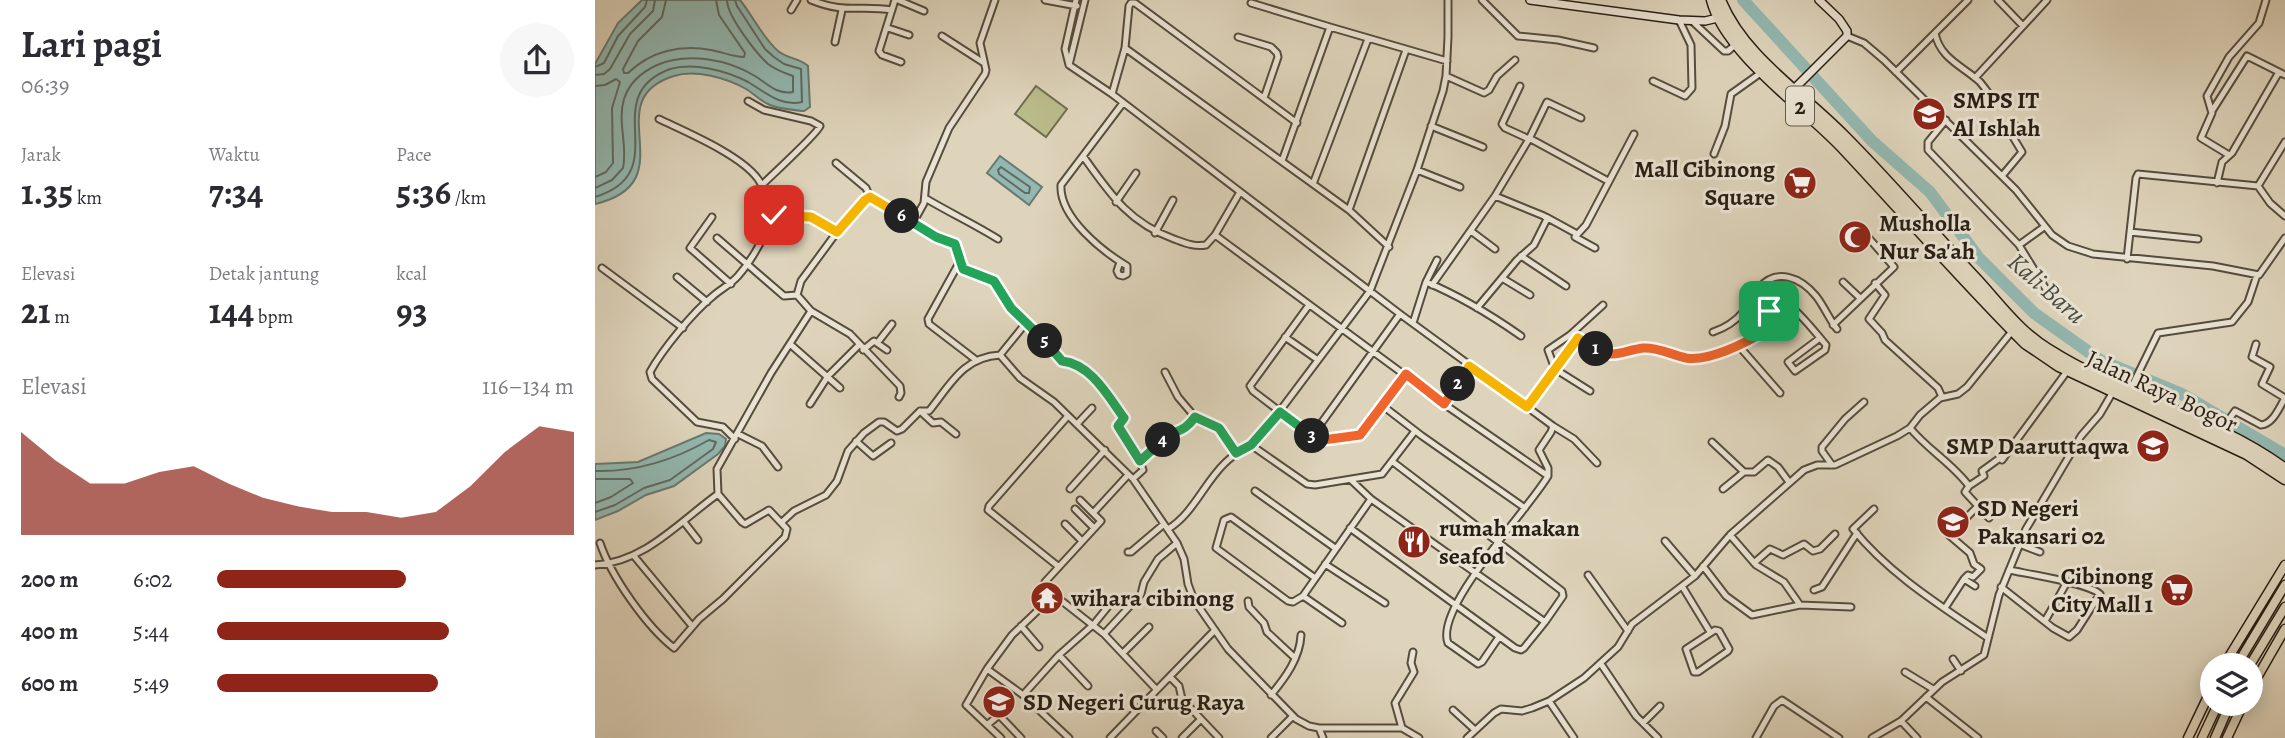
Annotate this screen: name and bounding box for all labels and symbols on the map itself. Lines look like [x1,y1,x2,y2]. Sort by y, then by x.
place label: SMPS IT Al Ishlah [1952,84,2041,144]
road number: 2 [1786,86,1814,125]
school or university icon: SMPS IT Al Ishlah [1910,95,1948,133]
place label: Mall Cibinong Square [1634,153,1776,213]
supermarket icon: Mall Cibinong Square [1781,164,1819,202]
pin [744,185,804,245]
pin: 6 [885,198,919,234]
place label: Musholla Nur Sa'ah [1879,207,1975,267]
mosque icon: Musholla Nur Sa'ah [1836,218,1874,256]
water label: Kali Baru [2000,245,2093,332]
pin [1739,281,1799,341]
pin: 5 [1028,324,1063,358]
pin: 1 [1579,332,1613,366]
street label: Jalan Raya Bogor [2081,342,2243,440]
pin: 2 [1441,366,1475,402]
pin: 3 [1295,418,1329,453]
pin: 4 [1145,422,1181,458]
school or university icon: SMP Daaruttaqwa [2134,427,2172,465]
place label: SMP Daaruttaqwa [1946,430,2129,462]
place label: SD Negeri Pakansari 02 [1977,492,2106,552]
school or university icon: SD Negeri Pakansari 02 [1934,503,1972,541]
place label: rumah makan seafod [1439,512,1580,572]
restaurant icon: rumah makan seafod [1395,523,1433,561]
place label: Cibinong City Mall 1 [2051,560,2154,620]
supermarket icon: Cibinong City Mall 1 [2158,571,2196,609]
temple icon: wihara cibinong [1028,579,1066,617]
place label: wihara cibinong [1070,582,1235,614]
school or university icon: SD Negeri Curug Raya [980,683,1018,721]
place label: SD Negeri Curug Raya [1023,686,1245,718]

